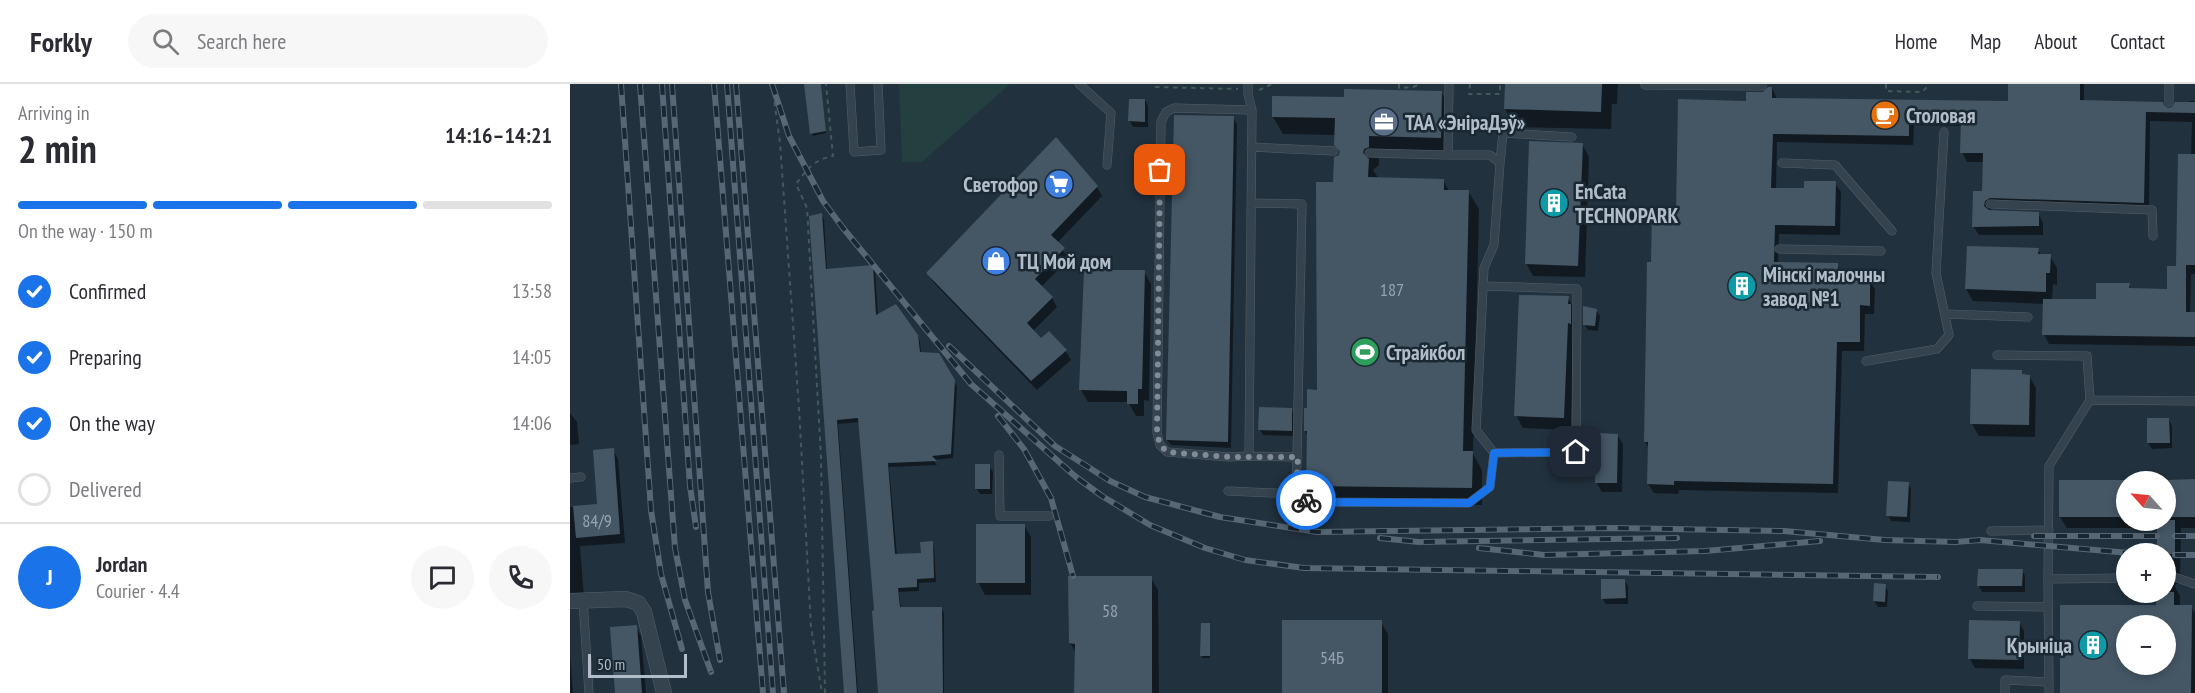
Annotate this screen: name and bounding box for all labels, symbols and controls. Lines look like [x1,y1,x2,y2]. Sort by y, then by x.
search box [128,14,548,68]
text: Forkly [30,23,92,60]
icon: search [149,25,182,58]
text: Search here [197,27,286,55]
text: Home [1895,28,1937,55]
text: Map [1970,28,2001,55]
text: About [2034,28,2077,55]
text: Contact [2110,28,2165,55]
cafe icon: Столовая [1869,99,1901,131]
text: Arriving in [18,100,90,126]
place label: Столовая [1906,102,1976,129]
office icon: ТАА «ЭніраДэў» [1368,106,1400,138]
place label: ТАА «ЭніраДэў» [1405,109,1526,136]
text: 14:16–14:21 [445,121,552,149]
text: 2 min [18,123,97,174]
pin [1134,144,1185,195]
icon: bag [1143,153,1176,186]
supermarket icon: Светофор [1043,168,1075,200]
place label: Светофор [963,171,1038,198]
place label: EnCata TECHNOPARK [1575,178,1678,229]
building icon: EnCata TECHNOPARK [1538,187,1570,219]
text: On the way · 150 m [18,218,153,244]
shop icon: ТЦ Мой дом [980,245,1012,277]
place label: ТЦ Мой дом [1017,248,1111,275]
place label: Мінскі малочны завод №1 [1763,261,1885,312]
building icon: Мінскі малочны завод №1 [1726,270,1758,302]
icon: check [18,275,51,308]
text: Confirmed [69,277,146,305]
text: 13:58 [512,278,552,304]
house number: 187 [1380,278,1404,301]
sports icon: Страйкбол [1349,336,1381,368]
place label: Страйкбол [1386,339,1465,366]
icon: check [18,341,51,374]
text: Preparing [69,343,142,371]
text: 14:05 [512,344,552,370]
icon: check [18,407,51,440]
text: On the way [69,409,155,437]
text: 14:06 [512,410,552,436]
pin [1550,426,1601,477]
icon: home [1559,435,1592,468]
courier [1276,470,1336,530]
north arrow [2116,471,2176,531]
map controls [2116,471,2176,675]
text: Delivered [69,475,142,503]
icon: bike [1290,484,1323,517]
house number: 84/9 [582,509,612,532]
button: + [2116,543,2176,603]
button: chat [411,546,474,609]
button: phone [489,546,552,609]
text: Jordan [96,550,147,578]
text: J [46,563,53,591]
text: Courier · 4.4 [96,578,180,604]
house number: 58 [1102,599,1118,622]
button: − [2116,615,2176,675]
building icon: Крыніца [2077,629,2109,661]
place label: Крыніца [2007,632,2072,659]
house number: 54Б [1320,646,1344,669]
scale bar [588,651,687,678]
text: 50 m [597,654,625,674]

